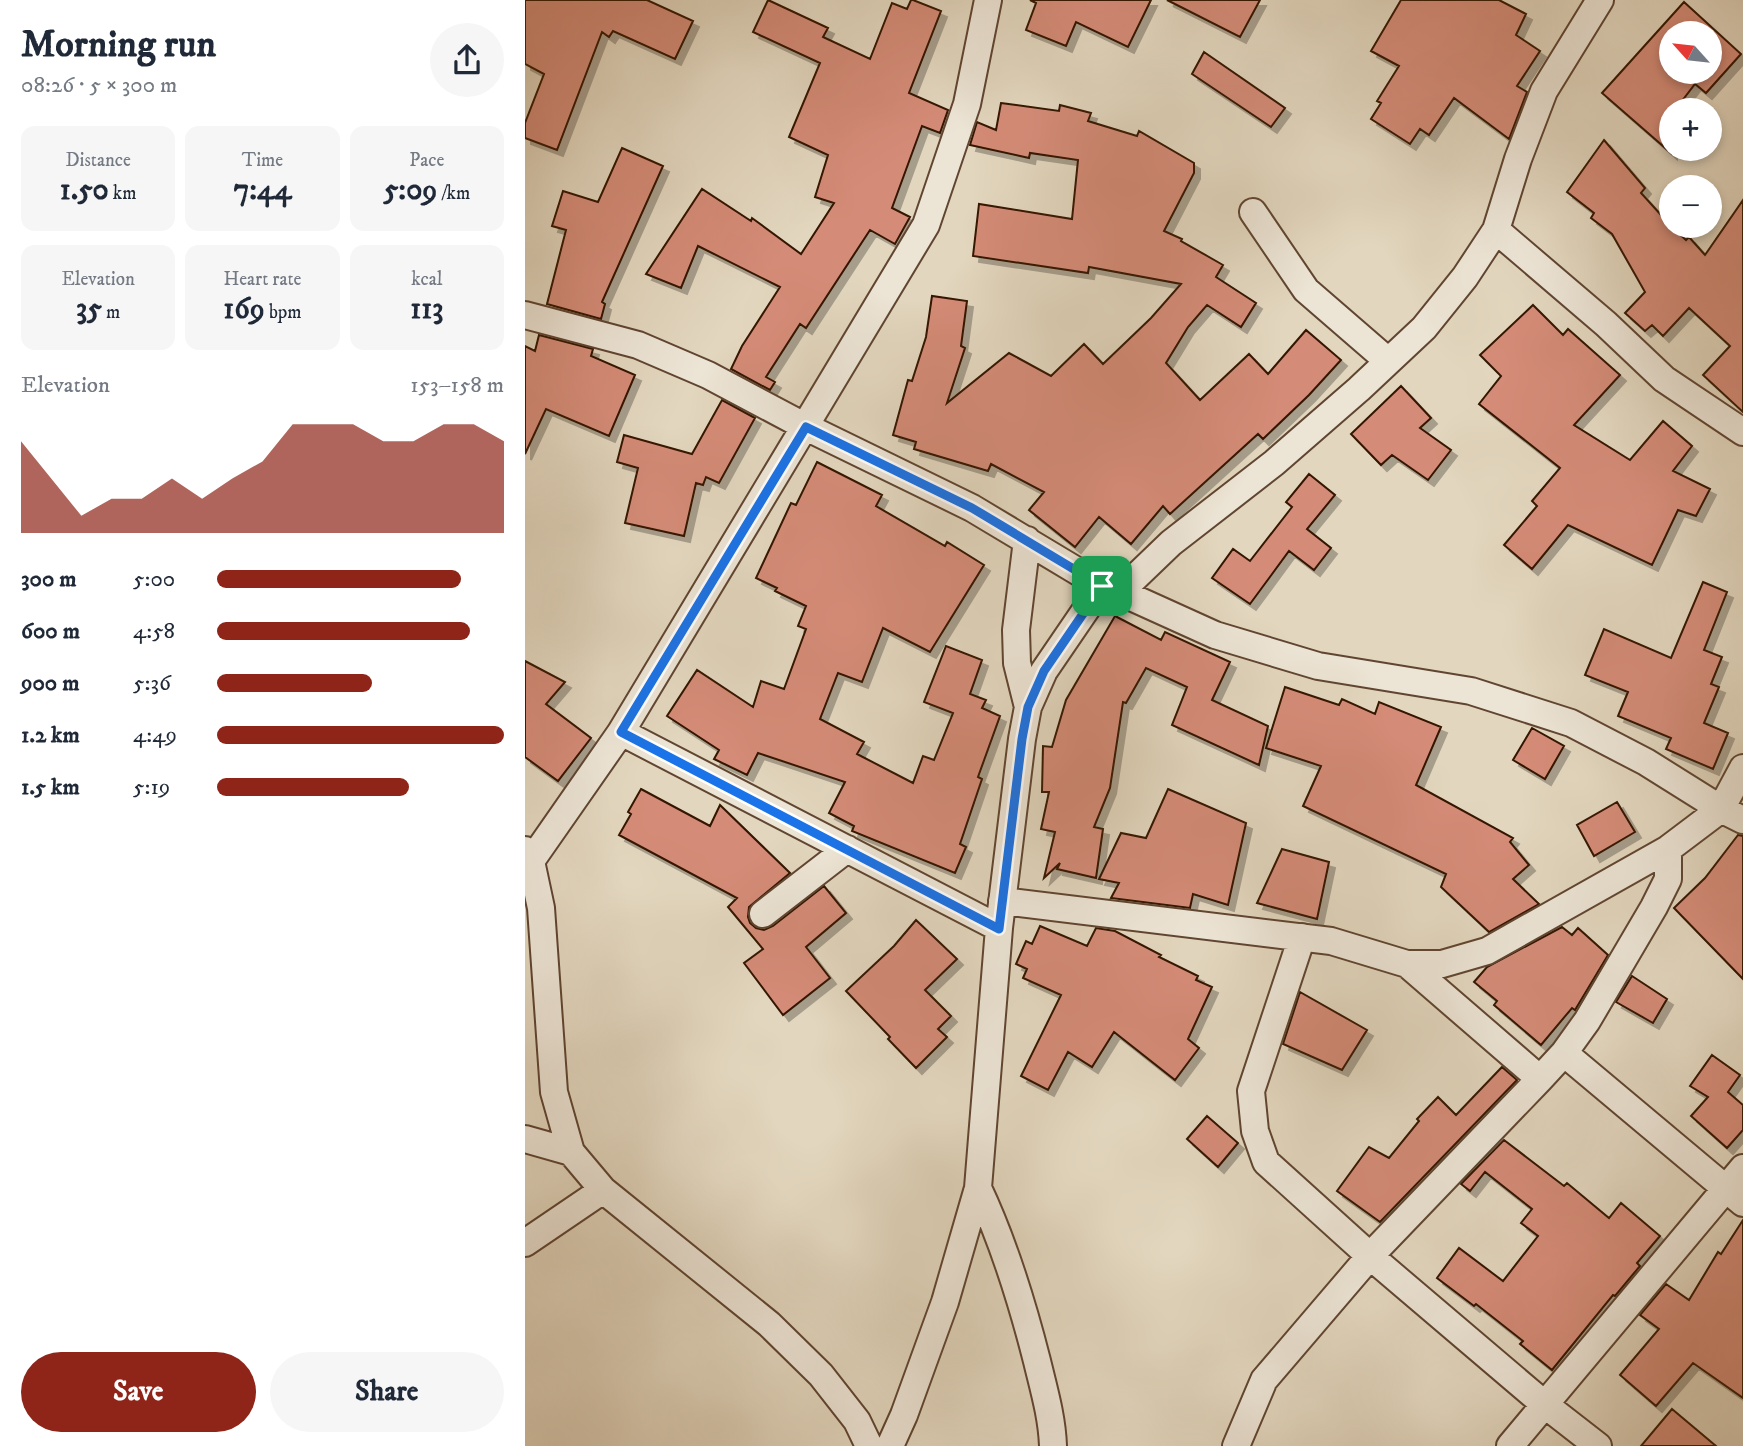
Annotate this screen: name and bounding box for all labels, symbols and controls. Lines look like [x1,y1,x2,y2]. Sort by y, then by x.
text: Morning run [21,21,216,69]
north arrow [1659,21,1722,84]
map controls [1659,21,1722,238]
button: share [430,23,504,97]
text: 08:26 · 5 × 300 m [21,71,177,100]
button: + [1659,98,1722,161]
text: Distance [65,149,131,172]
text: Time [242,149,283,172]
text: Pace [409,149,444,172]
text: 1.50 [60,172,109,209]
text: 7:44 [233,172,292,209]
text: 5:09 [383,172,437,209]
button: − [1659,175,1722,238]
text: km [109,182,136,205]
text: /km [437,182,470,205]
text: Elevation [61,268,135,291]
text: Heart rate [224,268,301,291]
text: kcal [411,268,442,291]
text: 35 [76,291,102,328]
text: 169 [223,291,265,328]
text: 113 [410,291,443,328]
text: m [102,301,120,324]
text: bpm [265,301,302,324]
text: Elevation [21,371,110,400]
text: 153–158 m [410,371,504,400]
pin [1072,556,1132,616]
text: 300 m [21,565,77,594]
text: 5:00 [133,565,175,594]
icon: arrive [1083,567,1121,605]
text: 600 m [21,617,80,646]
text: 4:58 [133,617,175,646]
text: 900 m [21,669,79,698]
text: 5:36 [133,669,171,698]
text: 1.2 km [21,721,80,750]
text: 4:49 [133,721,177,750]
text: 1.5 km [21,773,80,802]
text: 5:19 [133,773,170,802]
button: Save [21,1352,256,1432]
button: Share [270,1352,504,1432]

